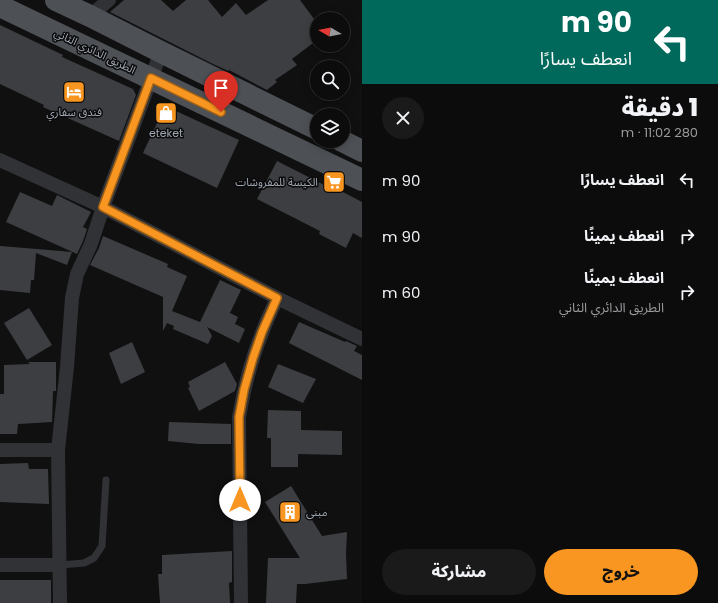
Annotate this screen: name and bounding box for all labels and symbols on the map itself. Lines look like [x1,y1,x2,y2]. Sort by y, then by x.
north arrow [310,12,350,52]
street label: الطريق الدائري الثاني [51,24,138,79]
pin [204,71,238,112]
hotel icon: فندق سفاري [61,79,87,105]
shop icon: eteket [153,100,179,126]
place label: فندق سفاري [46,104,102,122]
place label: eteket [149,125,183,141]
supermarket icon: الكيسة للمفروشات [321,169,347,195]
place label: الكيسة للمفروشات [235,174,318,190]
position arrow [219,479,261,521]
building icon: مبنى [277,499,303,525]
place label: مبنى [306,504,328,520]

